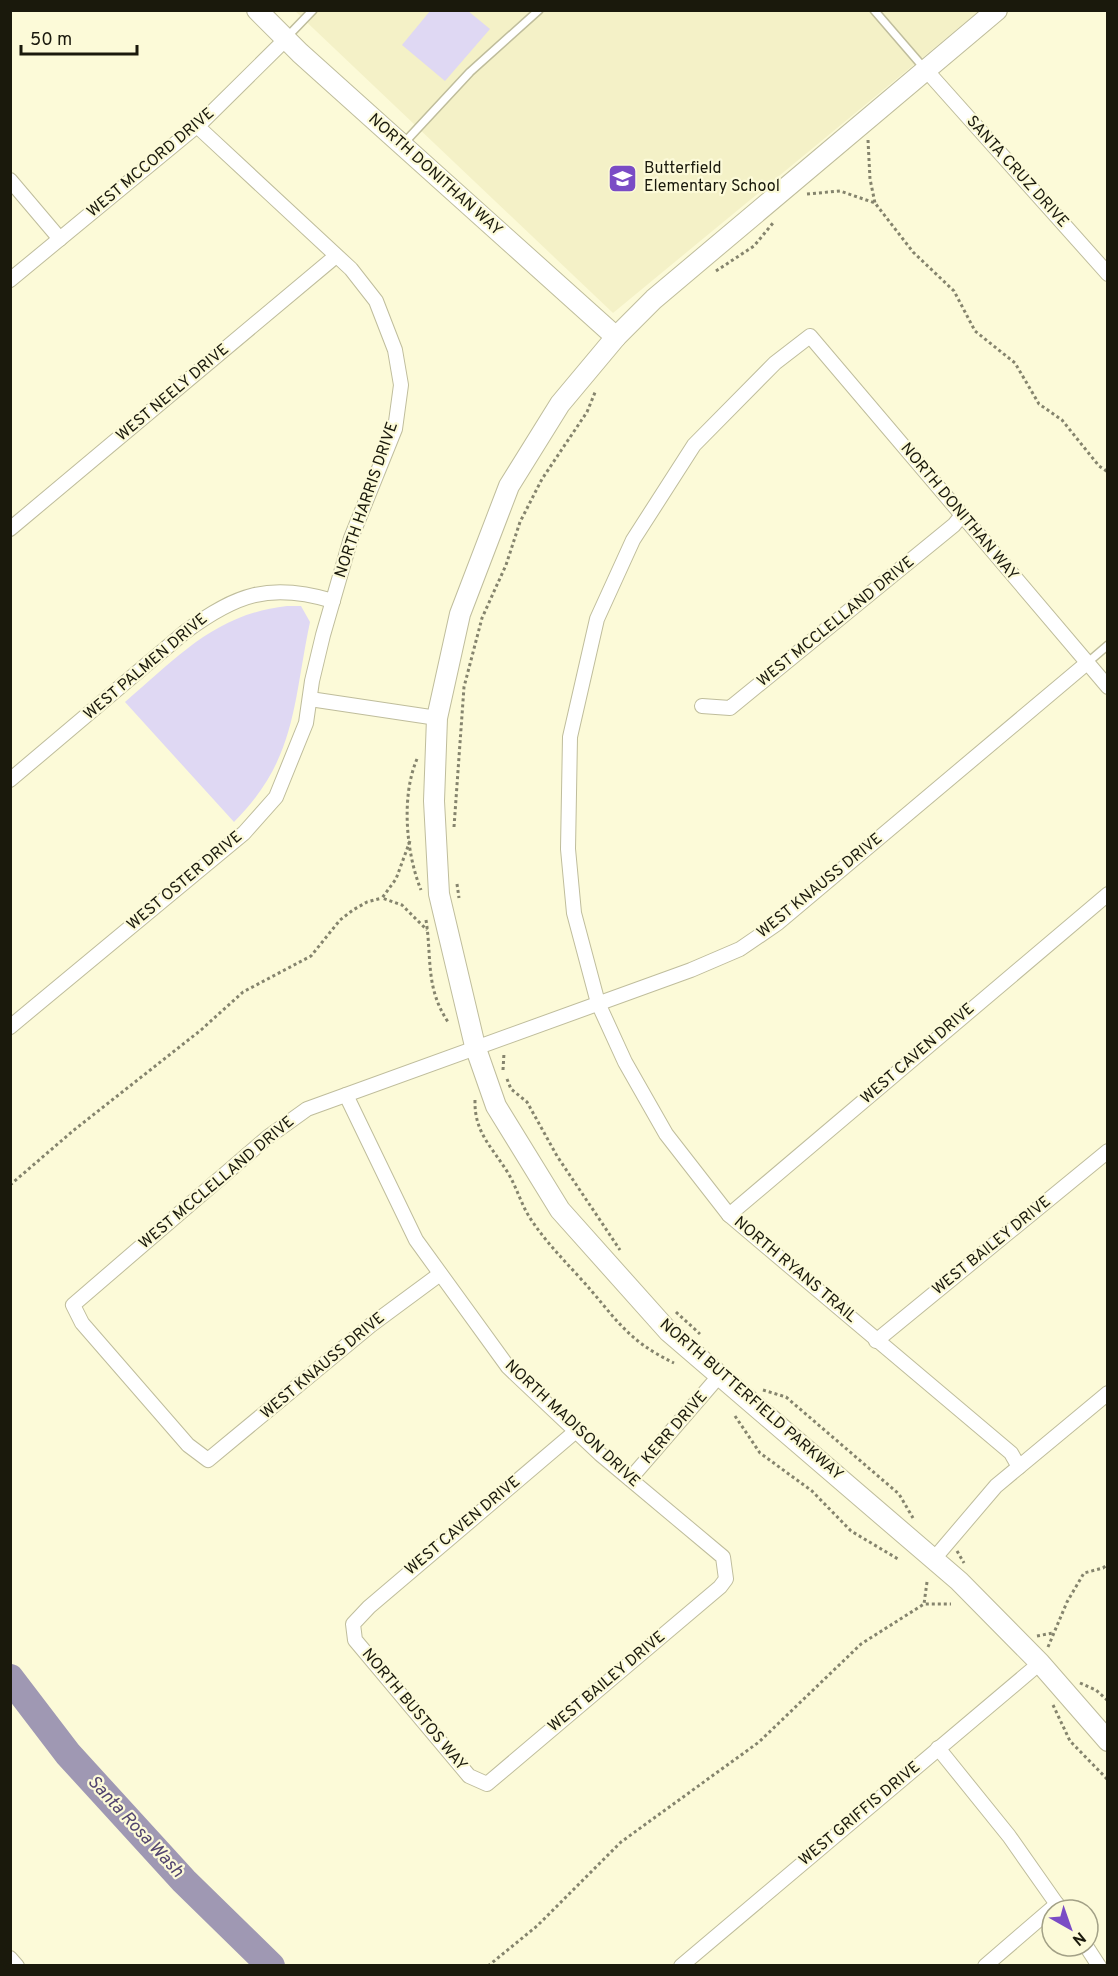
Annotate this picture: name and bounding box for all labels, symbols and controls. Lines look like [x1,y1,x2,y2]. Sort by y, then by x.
scale bar [21,18,136,56]
text: 50 m [30,29,72,52]
street label: WEST MCCORD DRIVE [83,104,219,222]
street label: NORTH DONITHAN WAY [364,110,506,240]
street label: SANTA CRUZ DRIVE [961,112,1073,232]
place label: Butterfield Elementary School [644,159,780,197]
school or university icon: Butterfield Elementary School [607,162,639,194]
street label: WEST NEELY DRIVE [112,340,234,446]
street label: NORTH HARRIS DRIVE [331,419,403,581]
street label: NORTH DONITHAN WAY [896,439,1022,585]
street label: WEST MCCLELLAND DRIVE [753,552,919,692]
street label: WEST PALMEN DRIVE [80,609,212,725]
street label: WEST OSTER DRIVE [123,827,247,935]
street label: WEST KNAUSS DRIVE [753,829,887,943]
street label: WEST CAVEN DRIVE [857,999,979,1109]
street label: WEST MCCLELLAND DRIVE [135,1112,299,1254]
street label: WEST BAILEY DRIVE [929,1192,1055,1300]
street label: NORTH RYANS TRAIL [729,1213,861,1327]
street label: WEST KNAUSS DRIVE [257,1308,389,1424]
street label: NORTH BUTTERFIELD PARKWAY [655,1315,847,1485]
street label: NORTH MADISON DRIVE [500,1356,644,1492]
street label: KERR DRIVE [638,1387,712,1469]
street label: WEST CAVEN DRIVE [401,1472,525,1580]
street label: WEST BAILEY DRIVE [544,1627,670,1737]
street label: NORTH BUSTOS WAY [357,1645,471,1775]
street label: WEST GRIFFIS DRIVE [795,1757,925,1871]
water label: Santa Rosa Wash [82,1771,188,1883]
north arrow [1040,1898,1100,1958]
text: N [1068,1927,1089,1949]

